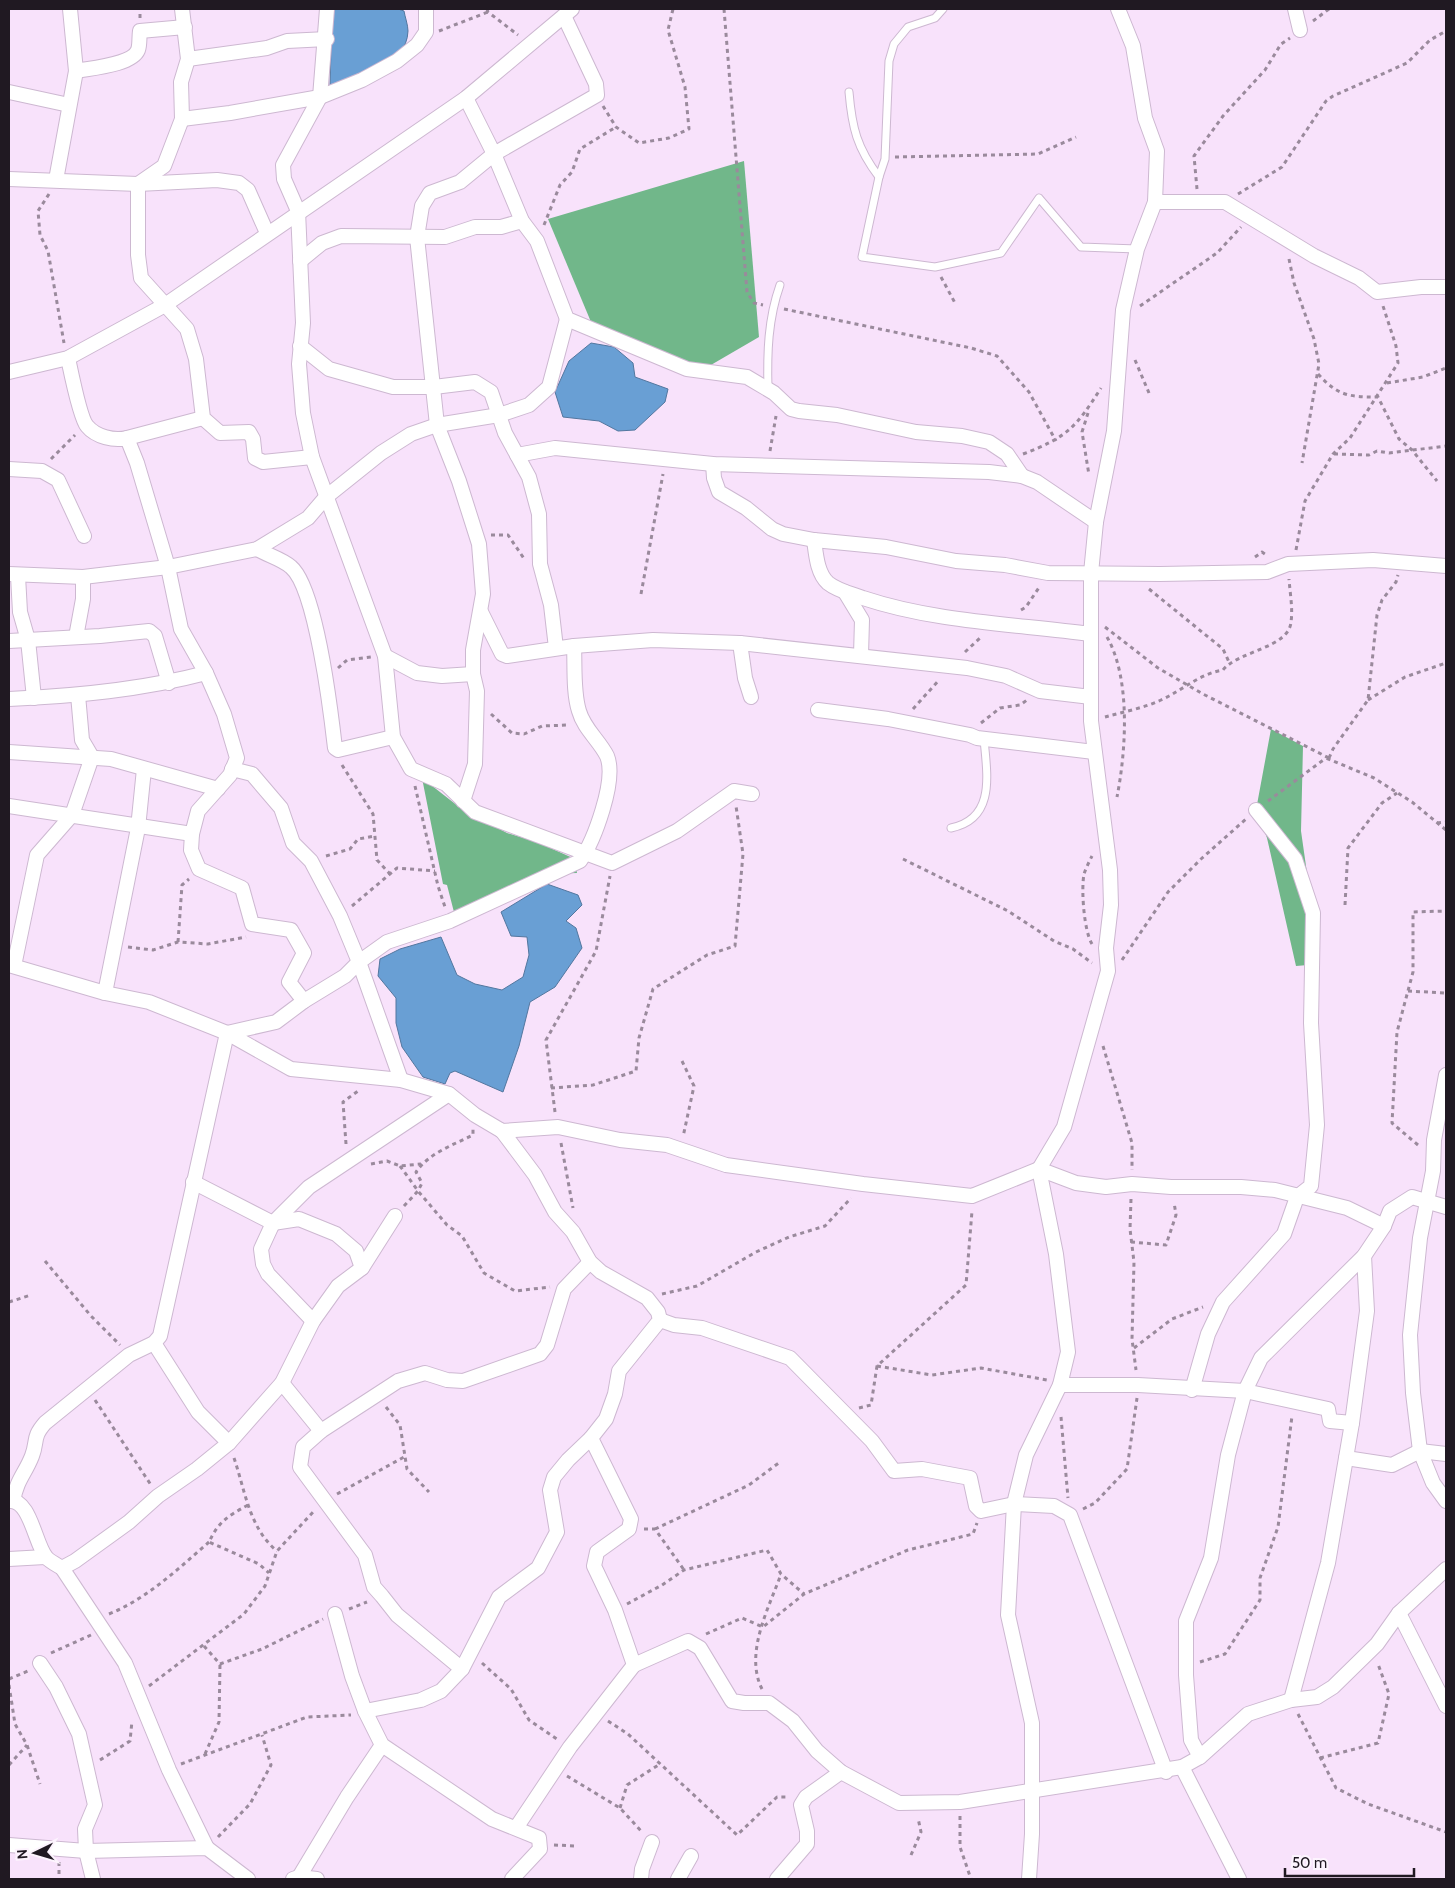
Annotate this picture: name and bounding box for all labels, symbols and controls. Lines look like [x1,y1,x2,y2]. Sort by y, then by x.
north arrow [10,1828,60,1878]
scale bar [1285,1846,1414,1878]
text: N [13,1848,31,1860]
text: 50 m [1292,1854,1327,1872]

